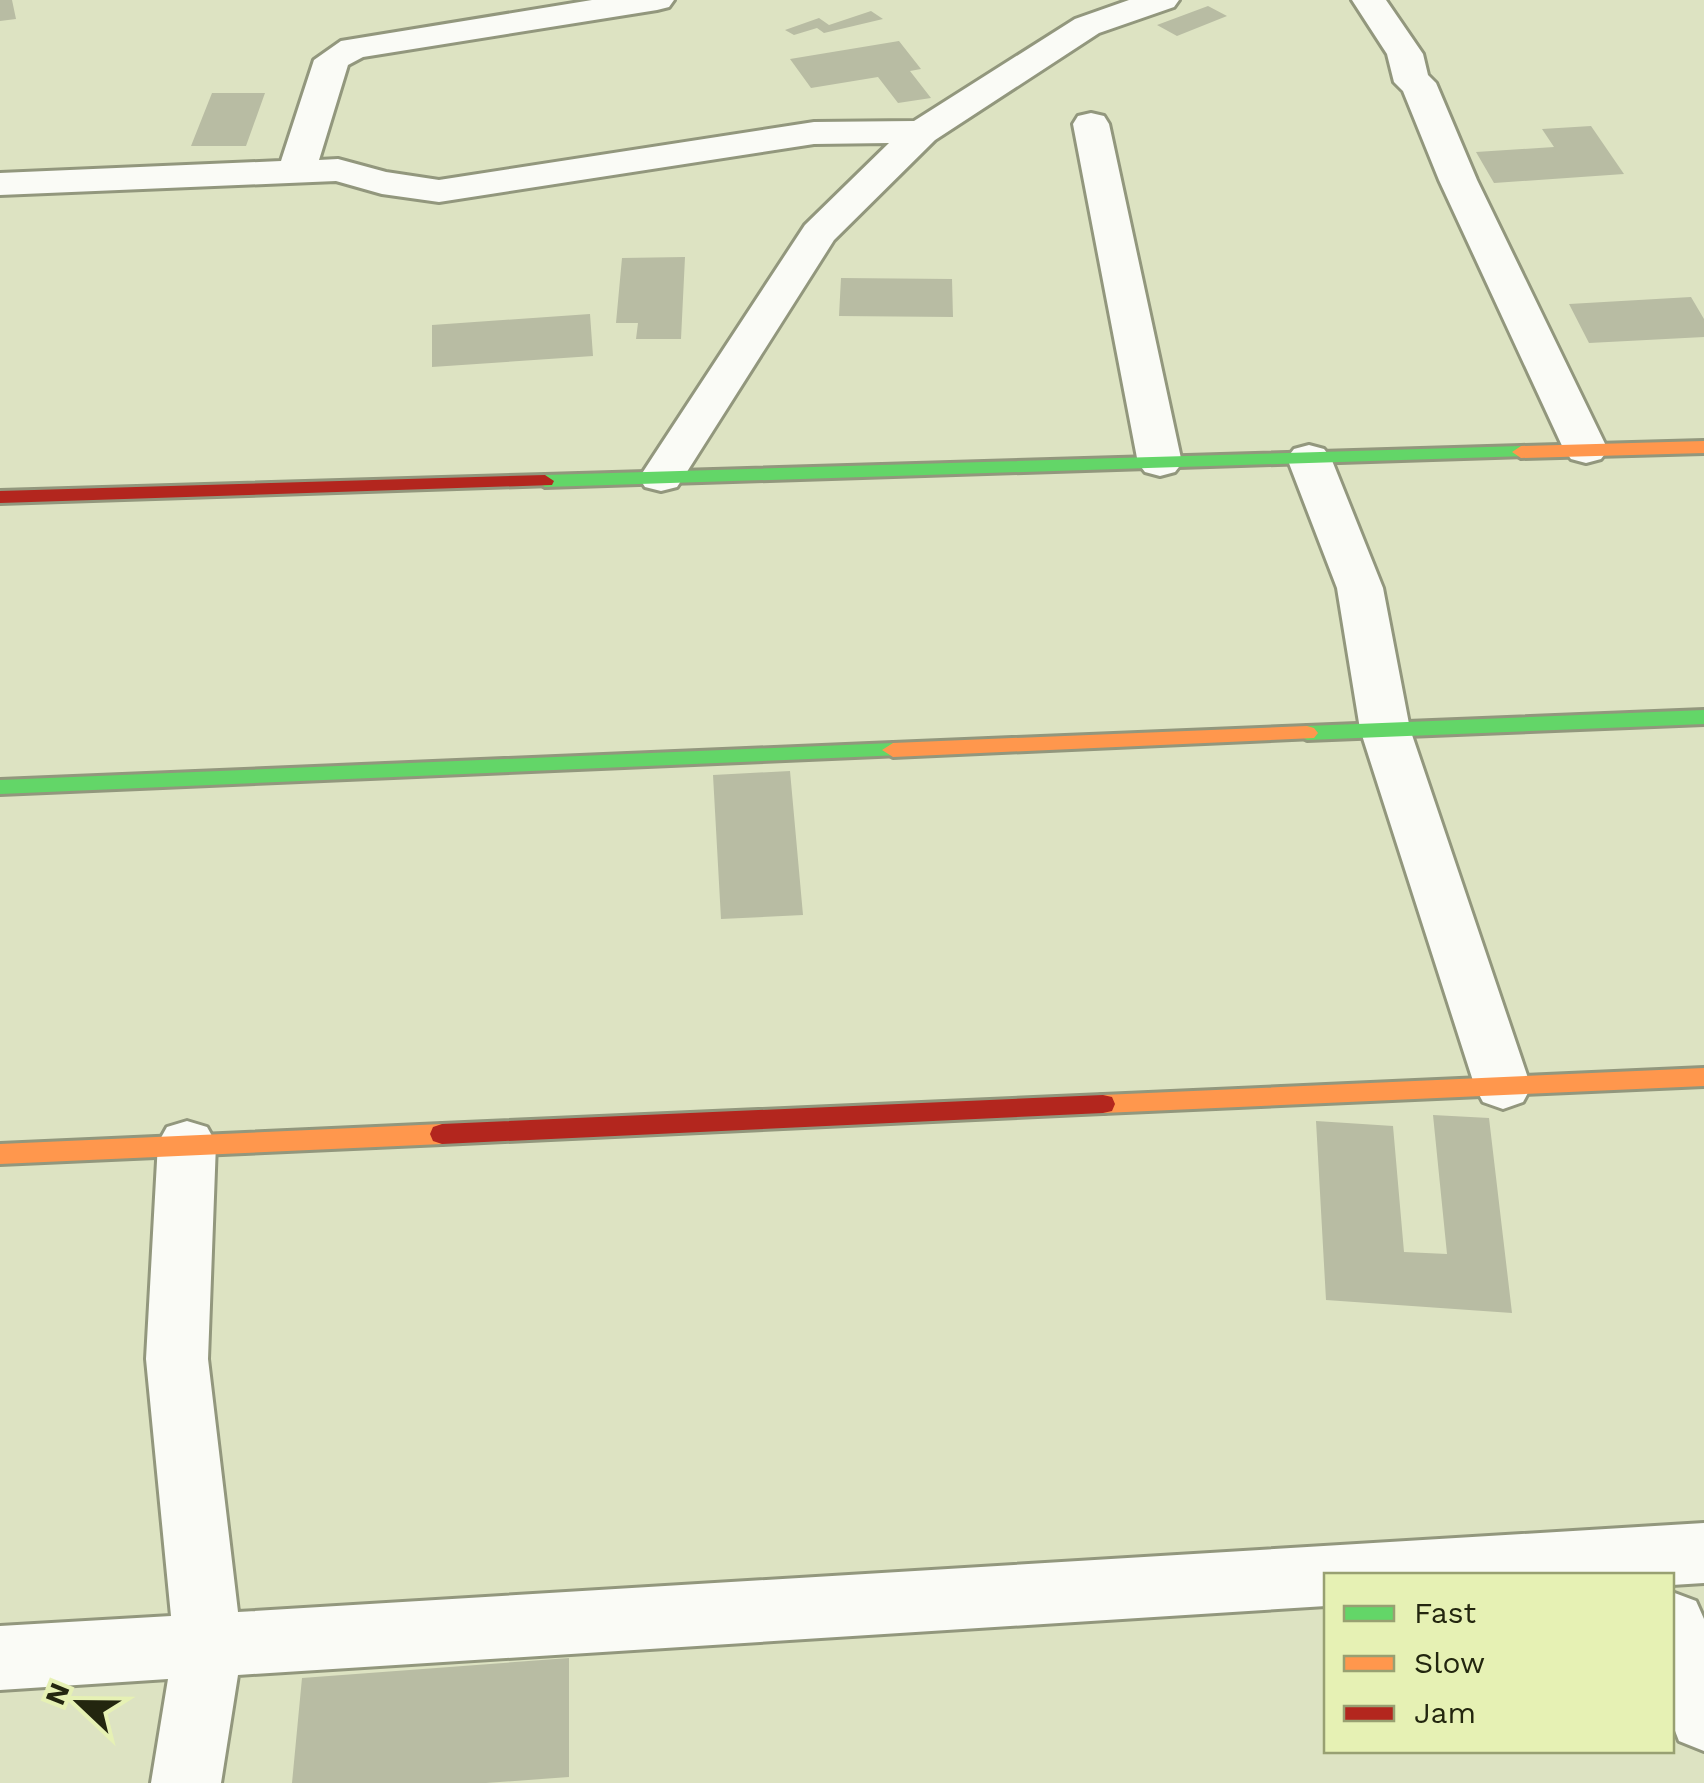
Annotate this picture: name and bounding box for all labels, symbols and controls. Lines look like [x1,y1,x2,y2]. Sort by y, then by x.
legend [1324,1573,1674,1753]
text: Fast [1414,1595,1477,1630]
text: Slow [1414,1645,1485,1680]
north arrow [30,1653,130,1753]
text: N [38,1678,76,1710]
text: Jam [1414,1695,1476,1730]

